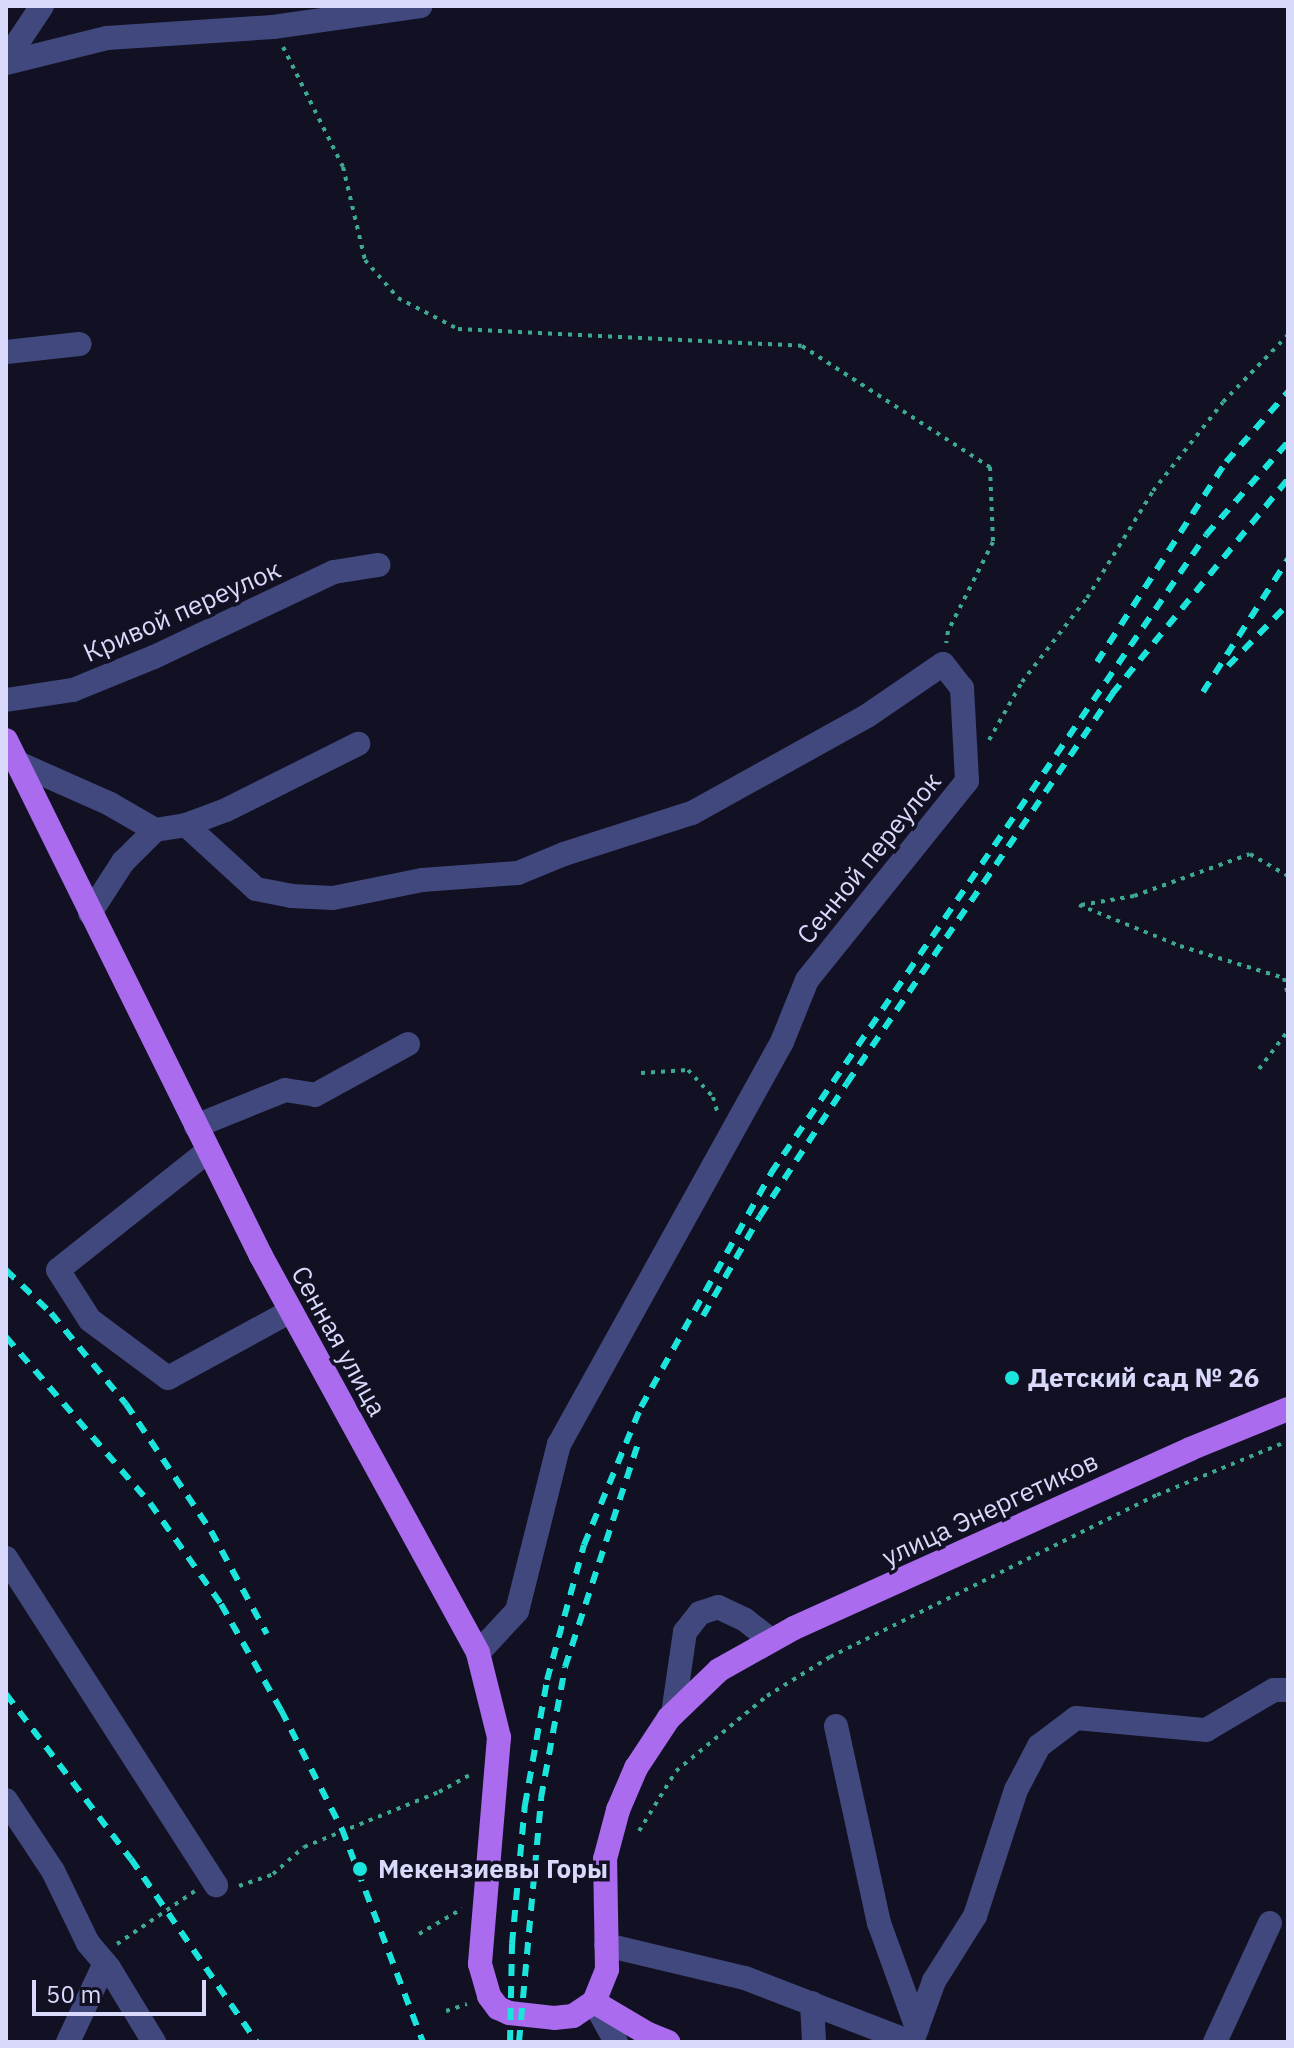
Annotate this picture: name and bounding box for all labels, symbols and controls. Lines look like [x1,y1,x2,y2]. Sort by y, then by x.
street label: Кривой переулок [79,554,285,668]
street label: Сенной переулок [790,766,948,950]
street label: Сенная улица [285,1260,393,1422]
place label: Детский сад № 26 [1028,1362,1259,1394]
marker: Детский сад № 26 [1003,1369,1021,1387]
street label: улица Энергетиков [877,1445,1103,1573]
place label: Мекензиевы Горы [378,1853,608,1885]
marker: Мекензиевы Горы [349,1858,371,1880]
scale bar [36,1964,210,2014]
text: 50 m [46,1978,101,2010]

